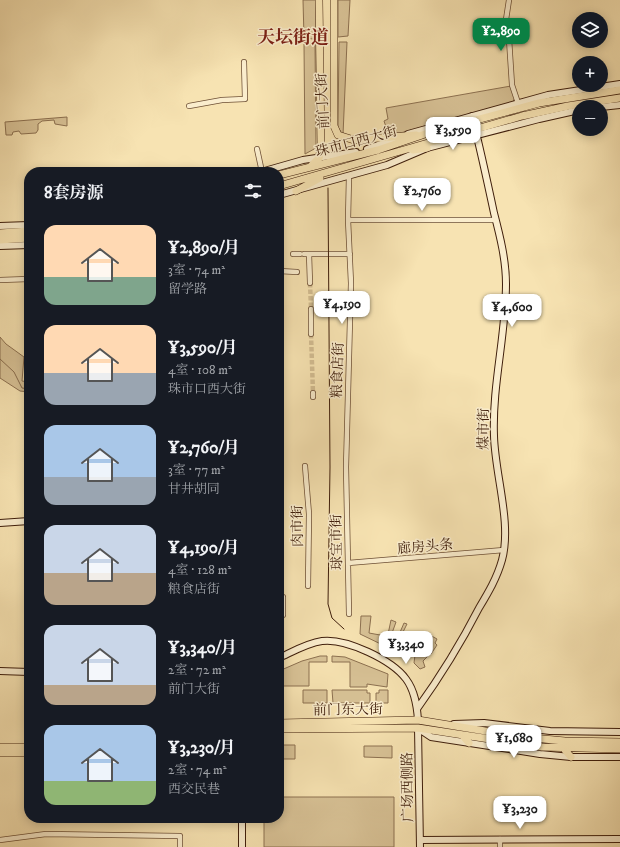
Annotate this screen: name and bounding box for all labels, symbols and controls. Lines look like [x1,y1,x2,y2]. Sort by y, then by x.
map controls [572,12,608,136]
button: layers [572,12,608,48]
pin: ¥2,890 [468,18,534,52]
text: ¥2,890 [482,23,520,39]
district label: 天坛街道 [257,27,329,49]
button: + [572,56,608,92]
street label: 前门大街 [313,73,333,129]
button: − [572,100,608,136]
pin: ¥3,590 [420,117,486,151]
street label: 珠市口西大街 [313,122,399,162]
text: ¥3,590 [435,122,471,138]
pin: ¥2,760 [389,178,455,212]
icon: filters [242,180,264,202]
text: 8套房源 [44,182,104,204]
text: ¥2,760 [403,183,441,199]
text: ¥2,890/月 [168,237,240,259]
icon: home [76,241,124,289]
text: 3室 · 74 m² [168,262,225,278]
text: 留学路 [168,281,207,297]
pin: ¥4,190 [309,291,375,325]
pin: ¥4,600 [479,294,545,328]
text: ¥4,190 [323,296,361,312]
text: ¥4,600 [492,299,532,315]
text: ¥3,590/月 [168,337,238,359]
icon: home [76,341,124,389]
street label: 粮食店街 [328,342,348,398]
text: 4室 · 108 m² [168,362,232,378]
text: 珠市口西大街 [168,381,246,397]
street label: 煤市街 [475,408,493,450]
text: ¥2,760/月 [168,437,240,459]
icon: home [76,441,124,489]
text: 3室 · 77 m² [168,462,225,478]
text: 甘井胡同 [168,481,220,497]
street label: 肉市街 [289,505,307,547]
street label: 球宝市街 [328,514,346,570]
street label: 廊房头条 [396,536,454,558]
text: ¥4,190/月 [168,537,240,559]
icon: home [76,541,124,589]
text: 4室 · 128 m² [168,562,231,578]
text: 粮食店街 [168,581,220,597]
pin: ¥3,340 [373,631,439,665]
text: ¥3,340 [388,636,424,652]
text: ¥3,340/月 [168,637,237,659]
icon: home [76,641,124,689]
text: 2室 · 72 m² [168,662,226,678]
text: 前门大街 [168,681,220,697]
street label: 前门东大街 [313,700,383,720]
pin: ¥1,680 [481,725,547,759]
text: ¥1,680 [495,730,533,746]
text: ¥3,230/月 [168,737,236,759]
icon: home [76,741,124,789]
street label: 广场西侧路 [398,752,418,822]
text: 2室 · 74 m² [168,762,227,778]
text: 西交民巷 [168,781,220,797]
pin: ¥3,230 [487,796,553,830]
text: ¥3,230 [502,801,538,817]

